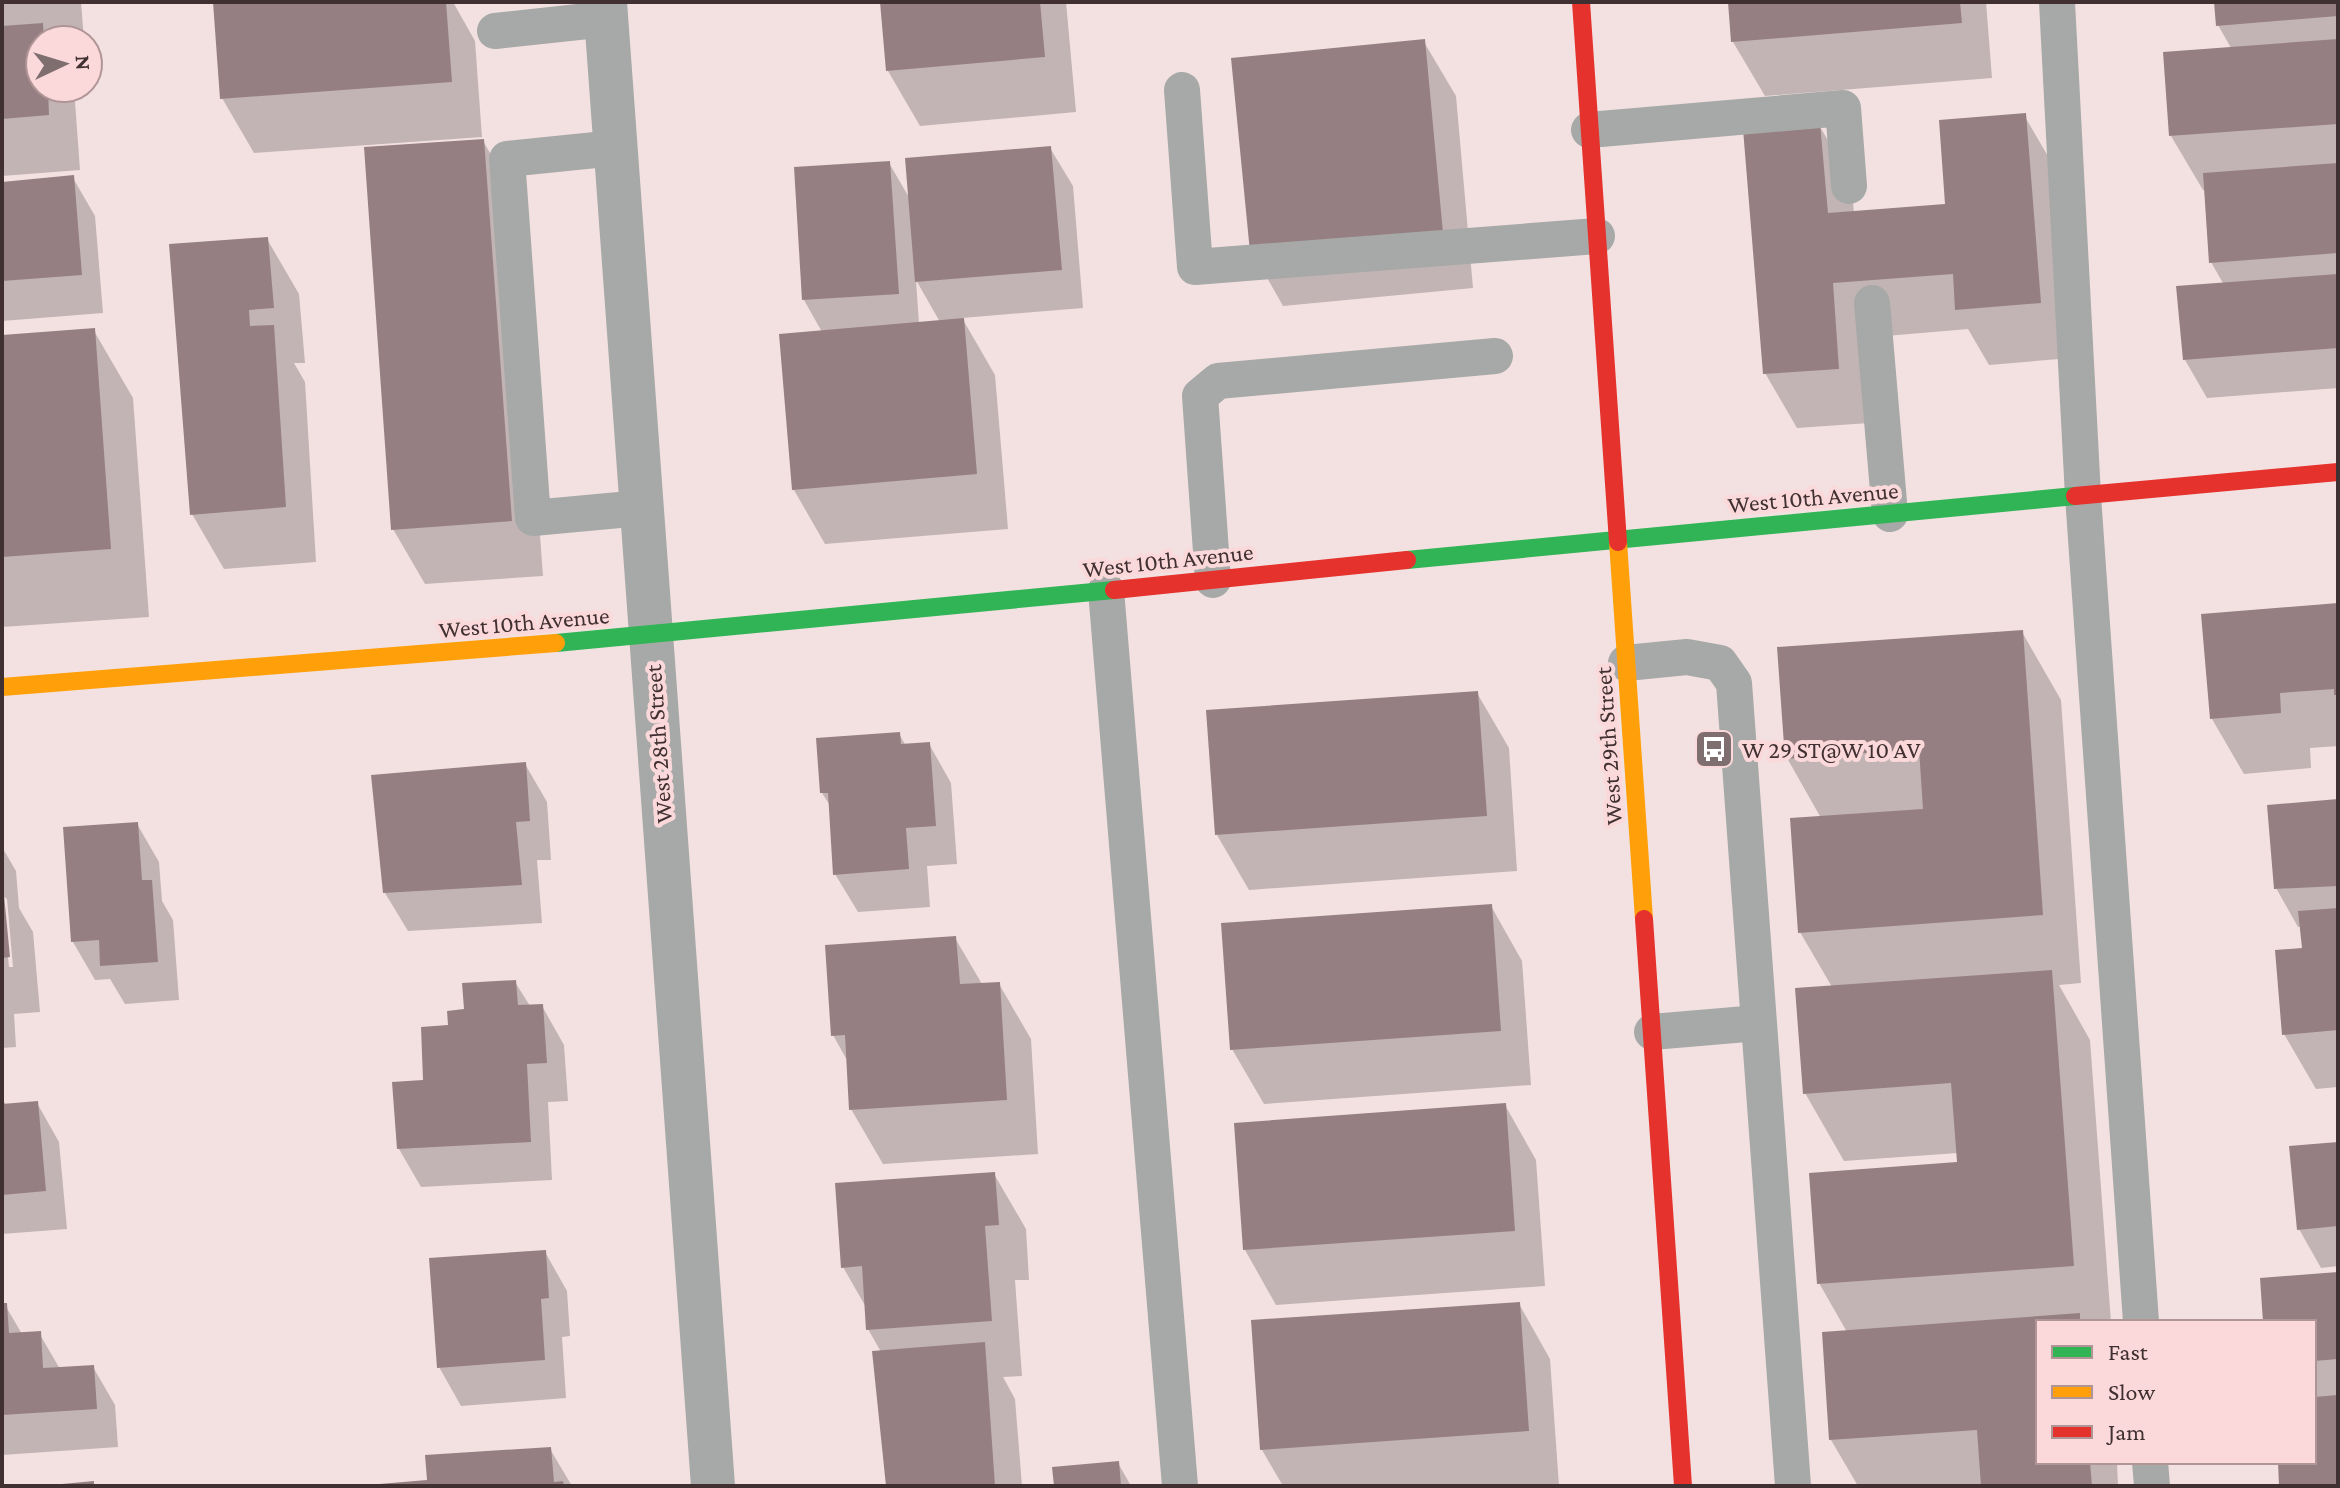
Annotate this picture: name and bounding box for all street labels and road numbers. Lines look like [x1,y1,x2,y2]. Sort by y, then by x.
street label: West 10th Avenue [1727,476,1899,518]
street label: West 10th Avenue [1082,538,1254,582]
street label: West 10th Avenue [438,601,610,643]
street label: West 28th Street [639,663,677,824]
street label: West 29th Street [1589,665,1627,826]

